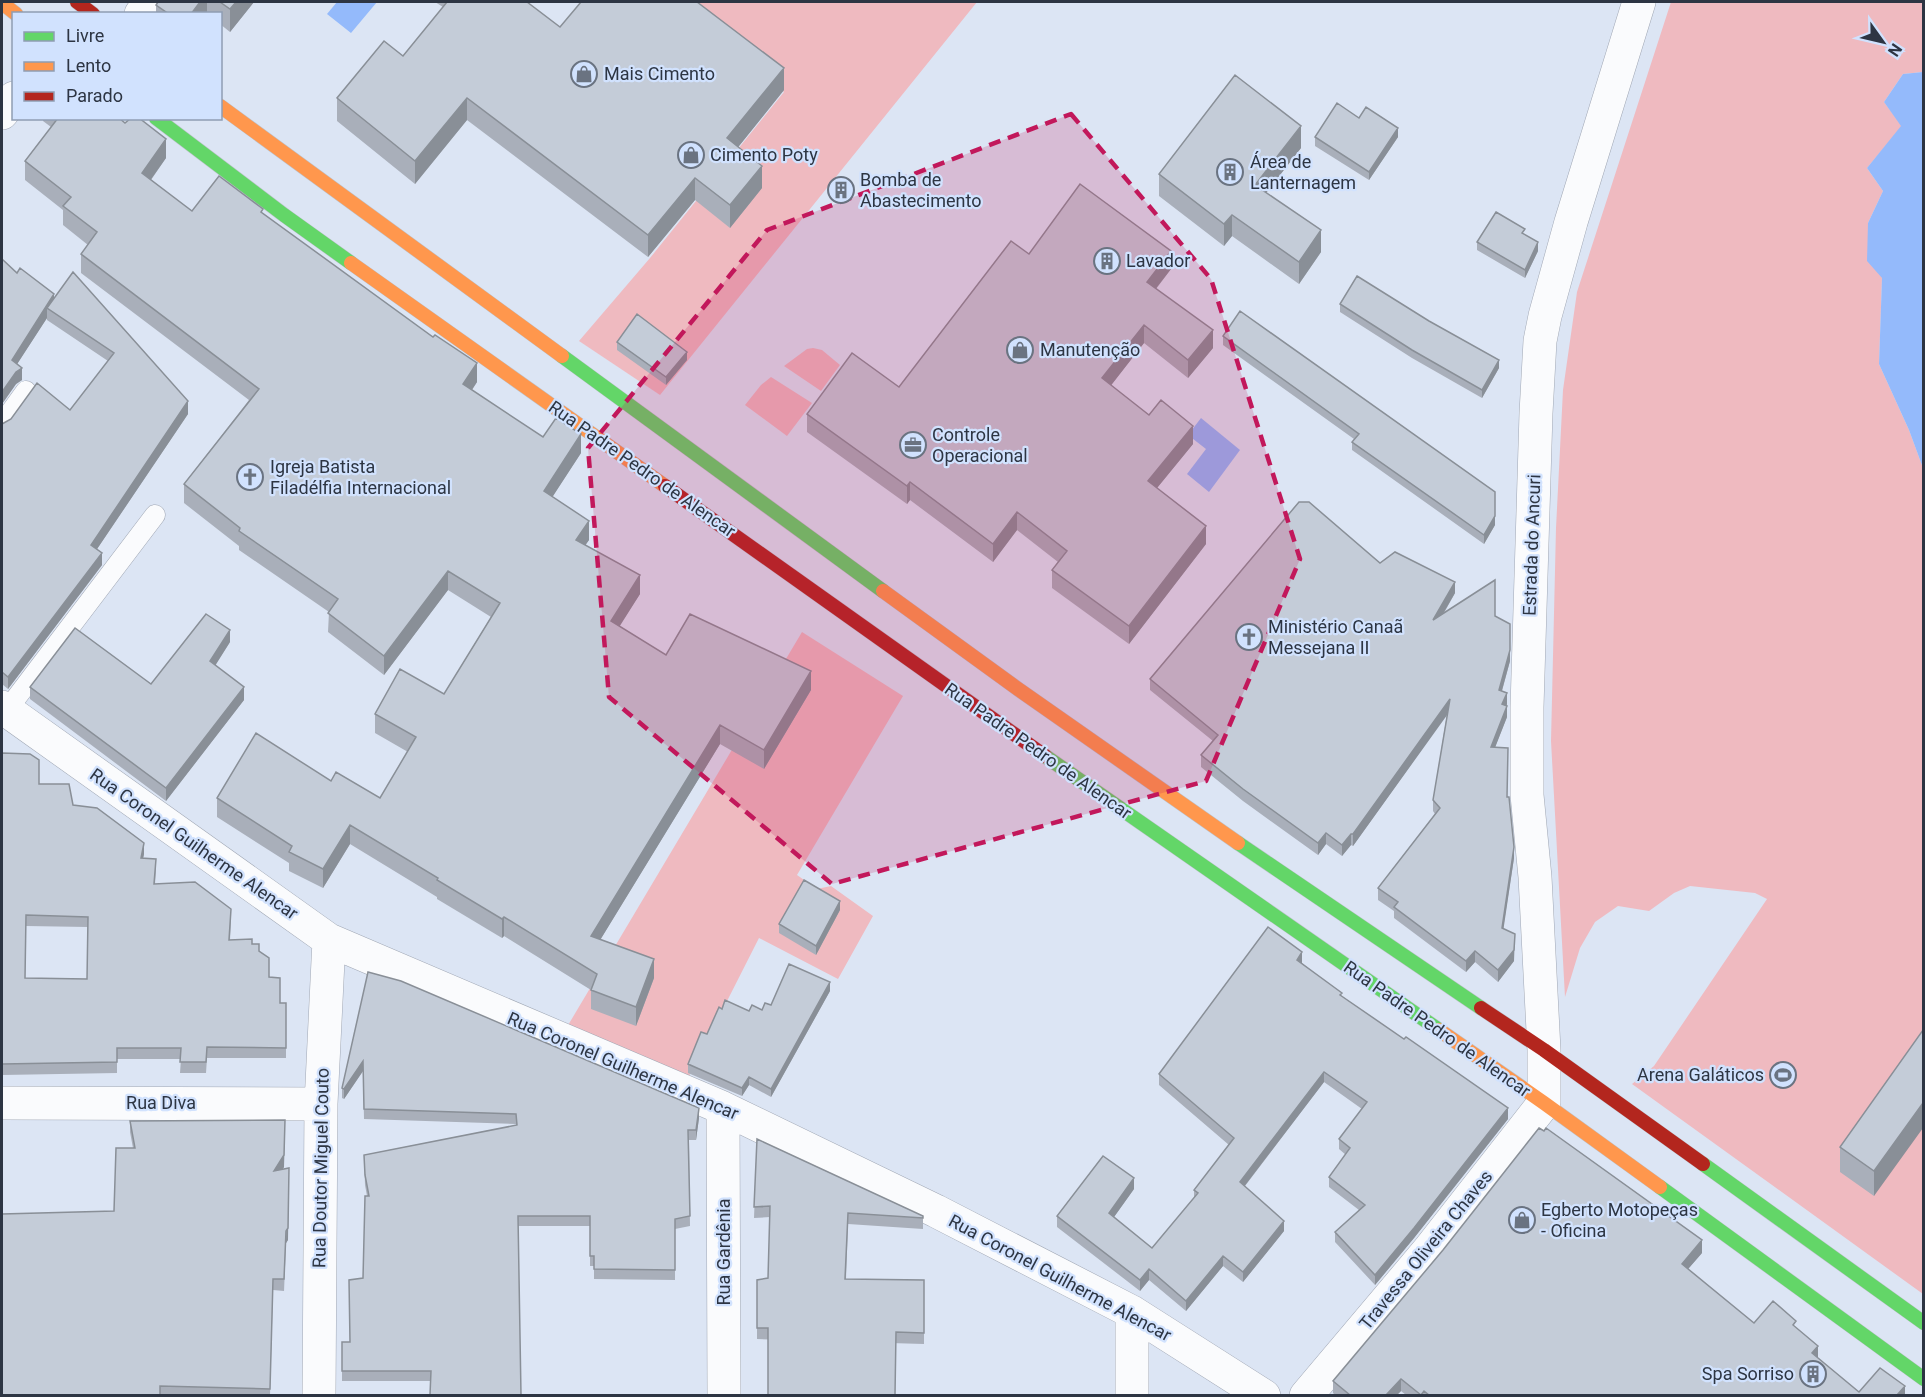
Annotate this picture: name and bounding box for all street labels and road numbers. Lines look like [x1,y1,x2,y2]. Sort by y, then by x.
street label: Rua Padre Pedro de Alencar [545,396,740,541]
street label: Estrada do Ancuri [1519,474,1544,616]
street label: Rua Padre Pedro de Alencar [941,678,1136,823]
street label: Rua Coronel Guilherme Alencar [86,764,302,924]
street label: Rua Padre Pedro de Alencar [1340,956,1535,1101]
street label: Rua Coronel Guilherme Alencar [504,1007,742,1124]
street label: Rua Doutor Miguel Couto [308,1068,333,1268]
street label: Rua Diva [126,1092,196,1113]
street label: Travessa Oliveira Chaves [1355,1166,1496,1334]
street label: Rua Gardênia [713,1198,734,1306]
street label: Rua Coronel Guilherme Alencar [945,1210,1175,1345]

